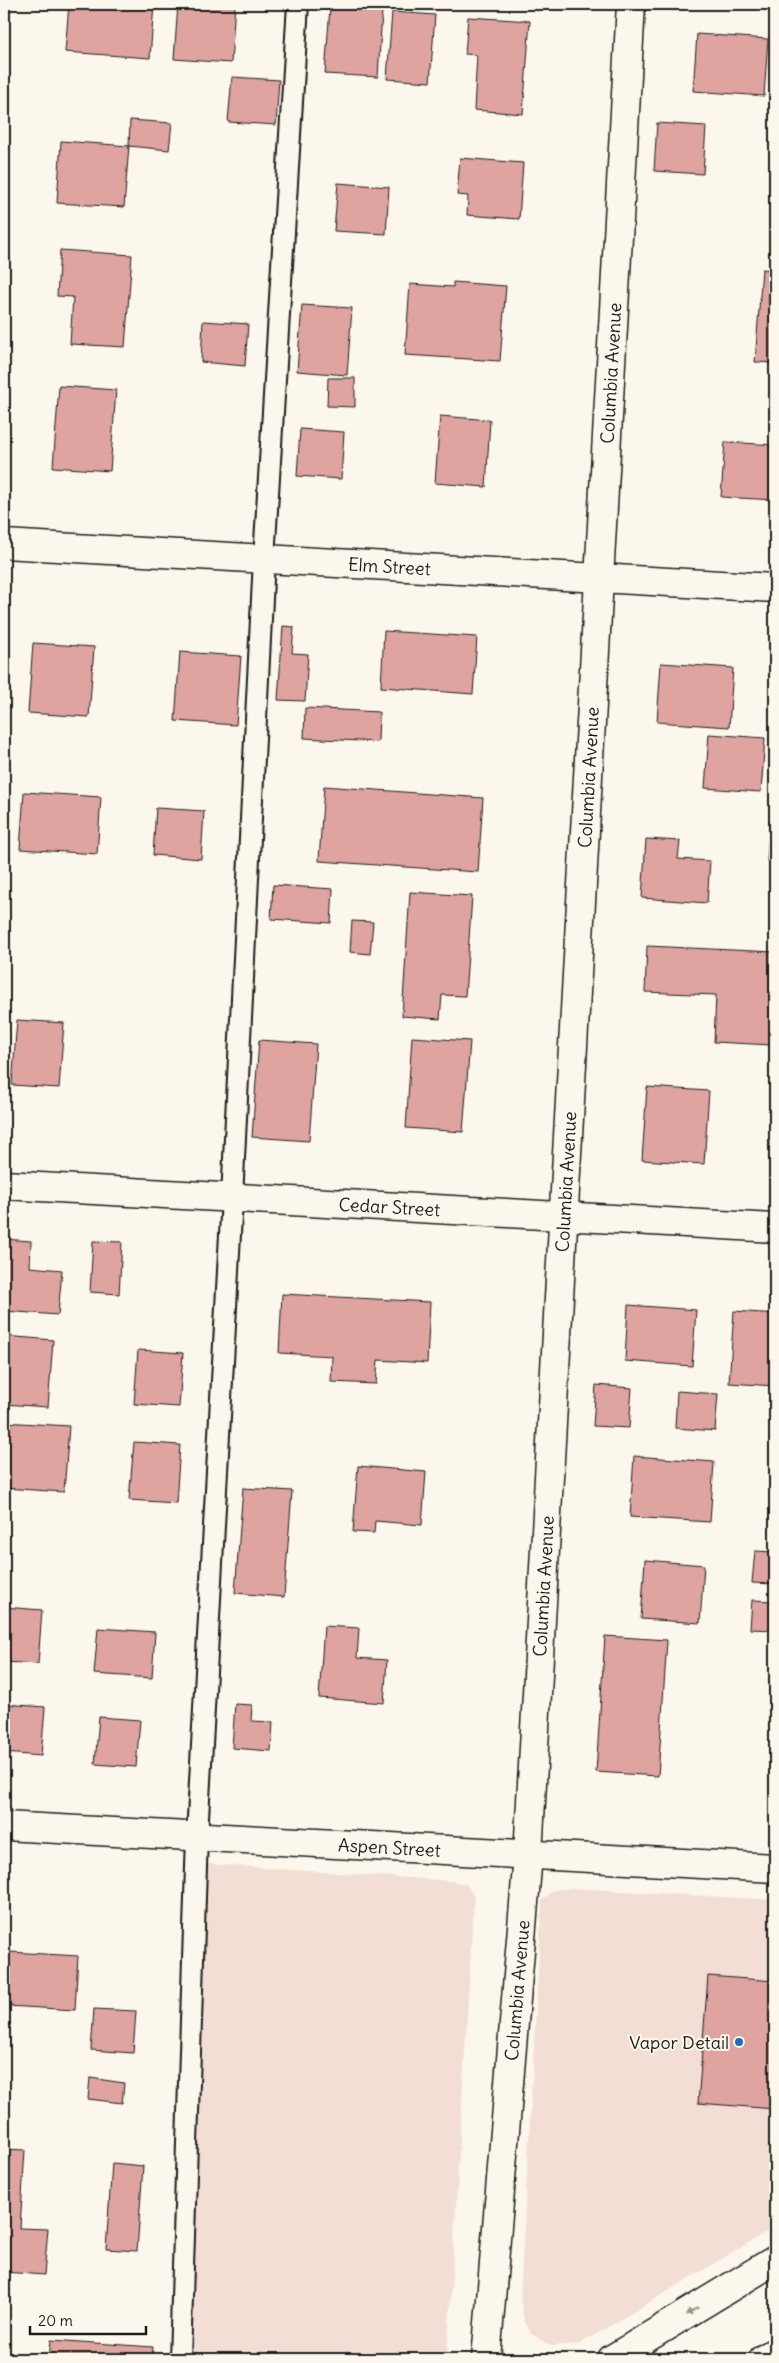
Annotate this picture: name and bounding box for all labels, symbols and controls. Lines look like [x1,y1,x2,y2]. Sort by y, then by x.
street label: Columbia Avenue [595,302,626,444]
street label: Elm Street [347,552,431,580]
street label: Columbia Avenue [573,706,603,848]
street label: Columbia Avenue [550,1111,581,1253]
street label: Cedar Street [338,1192,441,1221]
street label: Columbia Avenue [528,1515,558,1657]
street label: Aspen Street [338,1833,441,1861]
street label: Columbia Avenue [499,1919,534,2062]
place label: Vapor Detail [629,2031,729,2054]
marker: Vapor Detail [733,2036,745,2048]
scale bar [30,2303,146,2335]
one-way arrow [686,2306,699,2315]
text: 20 m [38,2311,73,2330]

